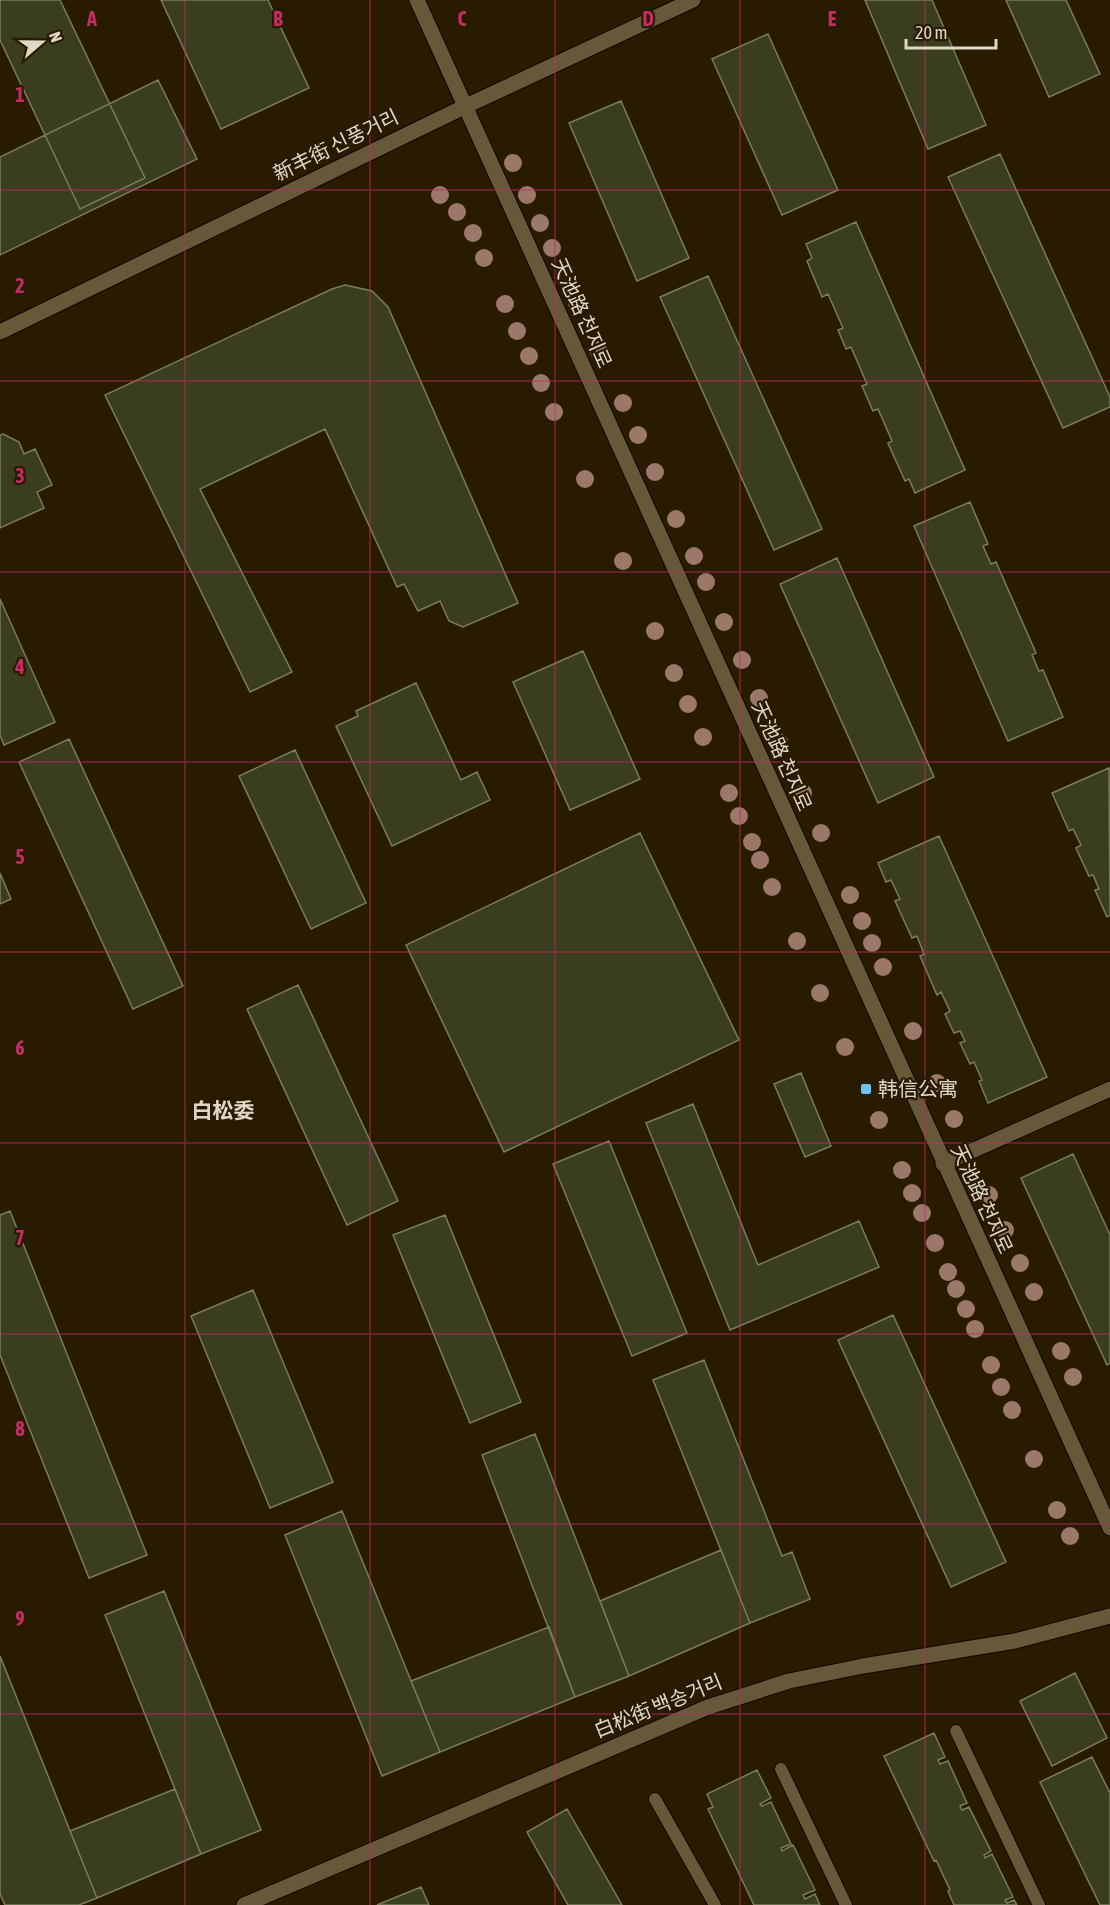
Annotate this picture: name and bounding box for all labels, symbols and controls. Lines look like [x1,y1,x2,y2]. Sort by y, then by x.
text: A [86,7,97,30]
text: B [273,7,283,30]
text: C [458,7,467,30]
text: D [642,7,654,30]
text: E [828,7,837,30]
north arrow [12,12,72,72]
scale bar [906,12,996,50]
text: 20 m [915,22,947,43]
text: N [46,29,66,44]
text: 1 [15,83,25,106]
street label: 新丰街 신풍거리 [269,104,402,185]
street label: 天池路 천지로 [548,254,617,371]
text: 2 [15,274,25,297]
text: 3 [15,464,25,487]
text: 4 [14,655,25,678]
street label: 天池路 천지로 [748,697,817,814]
text: 5 [15,845,25,868]
text: 6 [15,1036,25,1059]
place label: 韩信公寓 [878,1077,958,1100]
marker: 韩信公寓 [859,1082,873,1096]
district label: 白松委 [192,1098,255,1122]
street label: 天池路 천지로 [947,1140,1018,1257]
text: 7 [15,1226,25,1249]
text: 8 [15,1417,25,1440]
text: 9 [15,1607,25,1630]
street label: 白松街 백송거리 [590,1669,725,1742]

